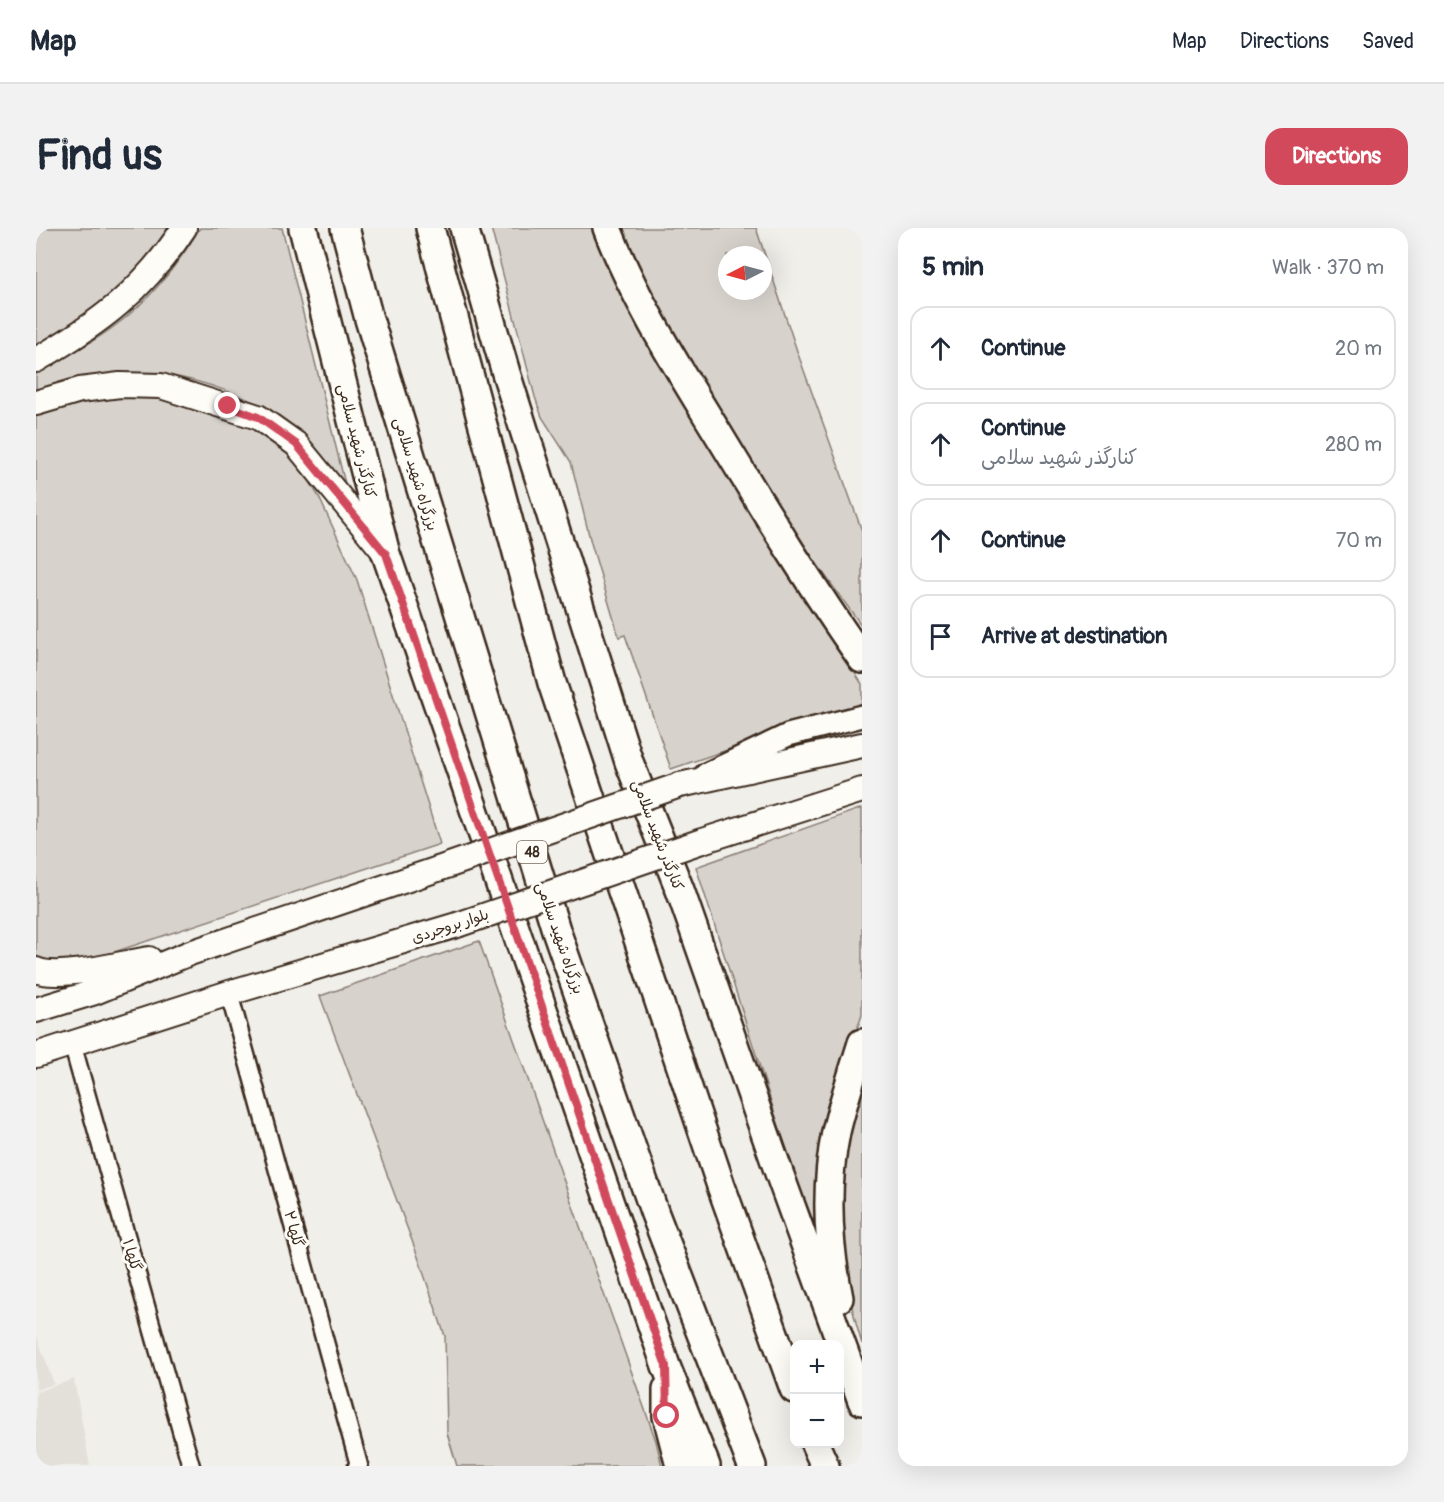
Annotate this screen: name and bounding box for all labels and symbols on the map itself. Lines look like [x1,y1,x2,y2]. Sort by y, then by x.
north arrow [718,246,772,300]
street label: کنارگذر شهید سلامی [333,382,380,500]
route end [214,392,240,418]
street label: بزرگراه شهید سلامی [389,415,442,533]
street label: کنارگذر شهید سلامی [628,777,687,893]
road number: 48 [517,841,547,863]
street label: بزرگراه شهید سلامی [531,880,588,997]
street label: بلوار بروجردی [409,905,491,948]
street label: گلها ۲ [280,1209,308,1250]
street label: گلها ۱ [118,1237,145,1273]
route start [653,1402,679,1428]

